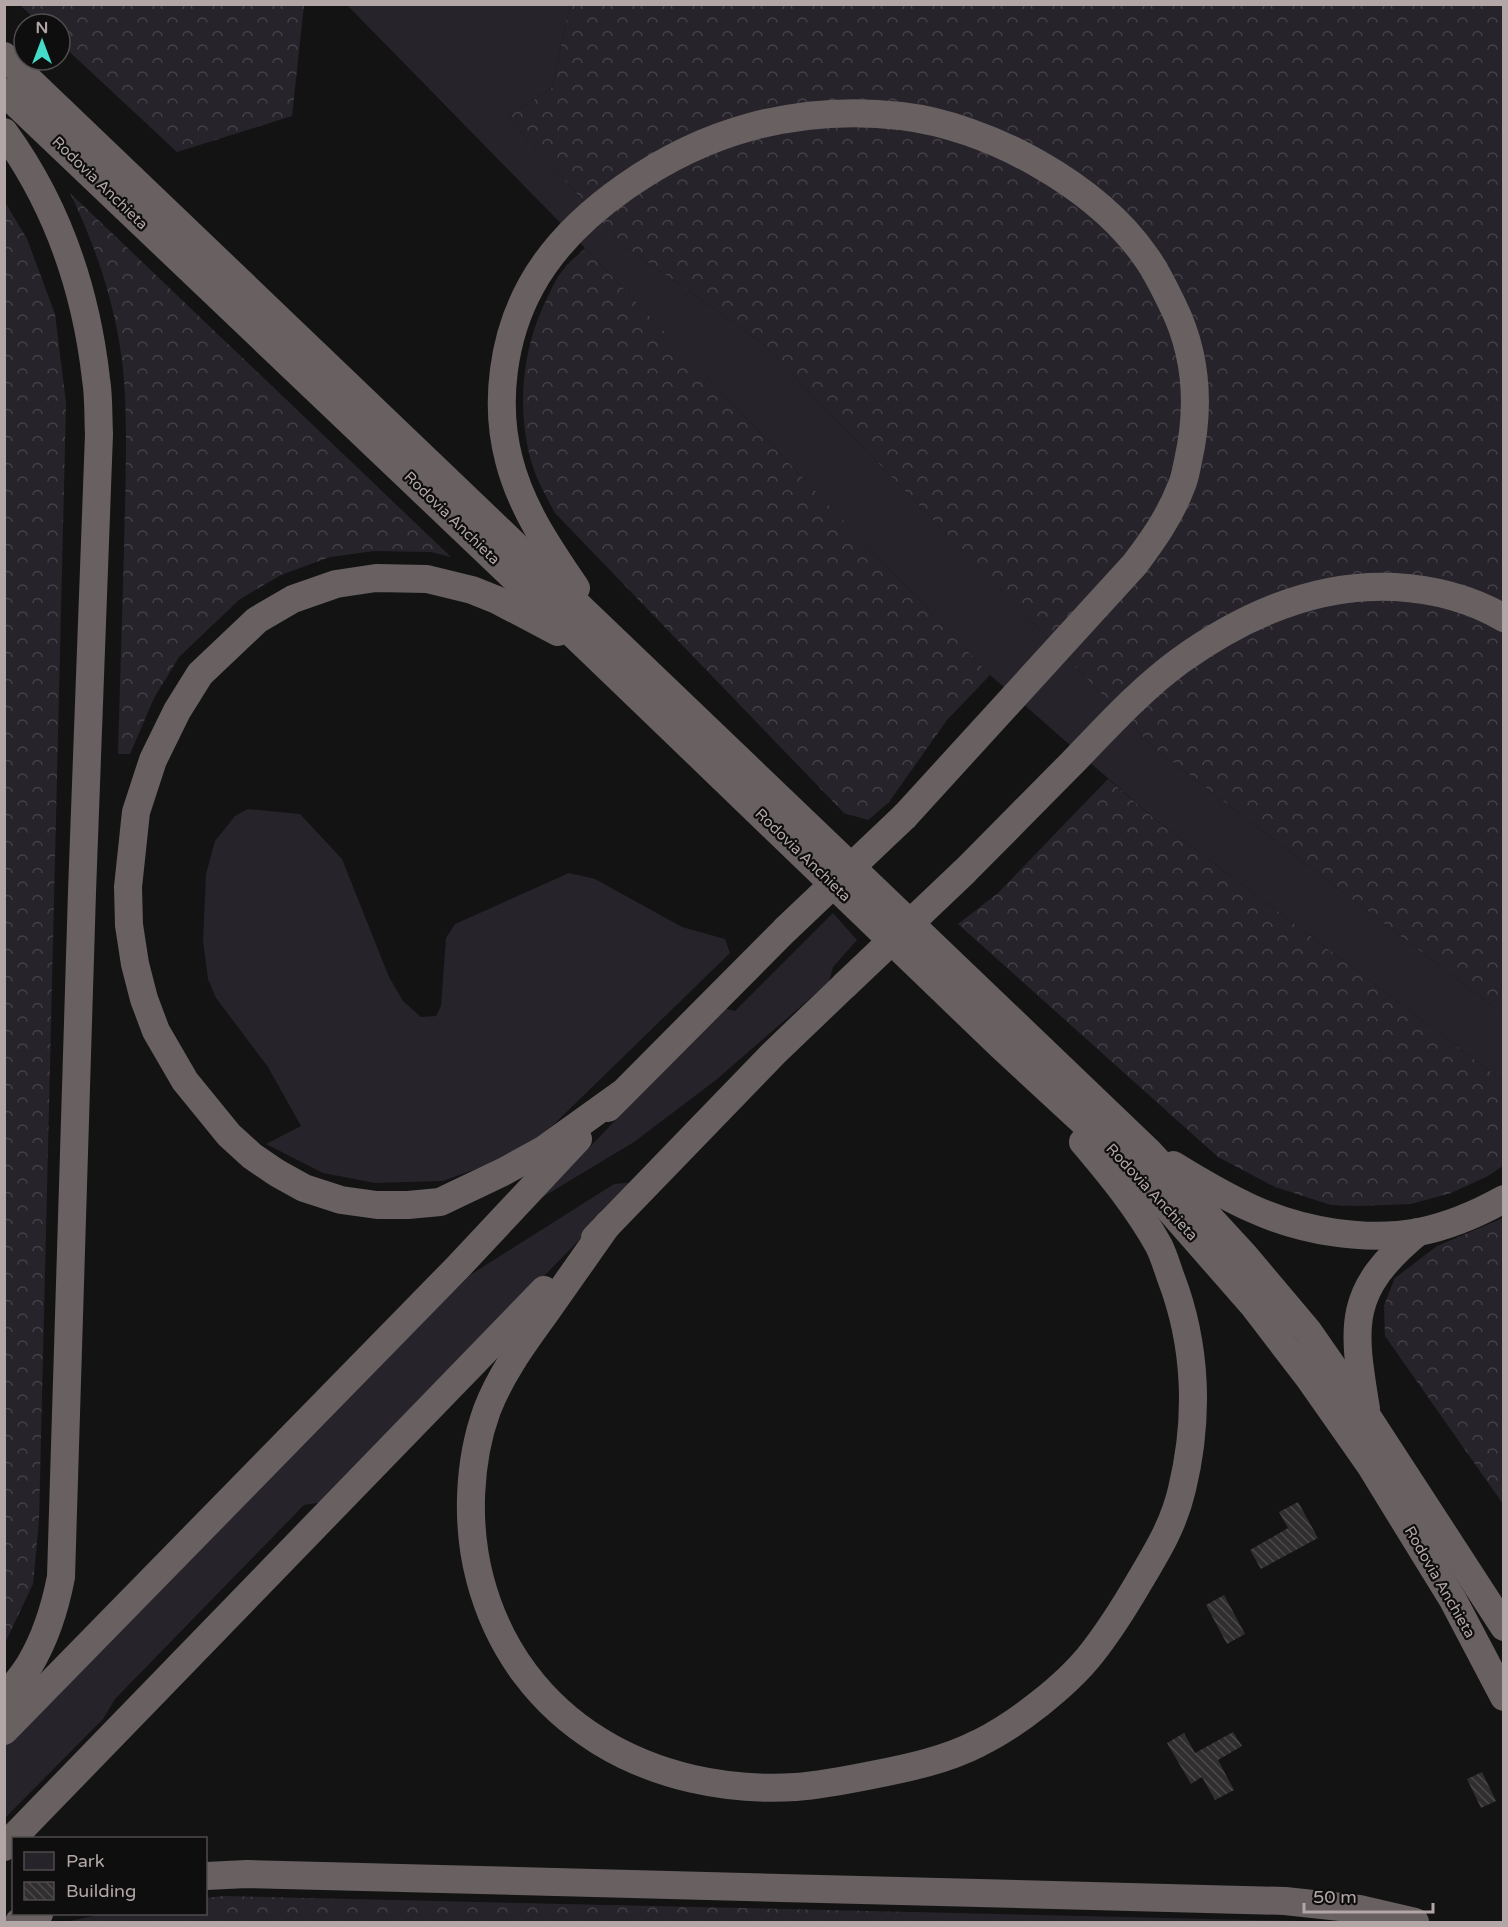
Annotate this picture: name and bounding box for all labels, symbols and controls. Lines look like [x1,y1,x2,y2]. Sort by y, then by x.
north arrow [12,12,72,72]
text: N [36,18,48,38]
street label: Rodovia Anchieta [48,133,152,233]
street label: Rodovia Anchieta [400,468,504,568]
street label: Rodovia Anchieta [751,805,855,905]
street label: Rodovia Anchieta [1102,1140,1202,1244]
street label: Rodovia Anchieta [1401,1523,1479,1641]
legend [12,1837,207,1915]
text: Park [66,1850,105,1872]
scale bar [1304,1876,1433,1914]
text: Building [66,1880,136,1902]
text: 50 m [1313,1886,1357,1908]

